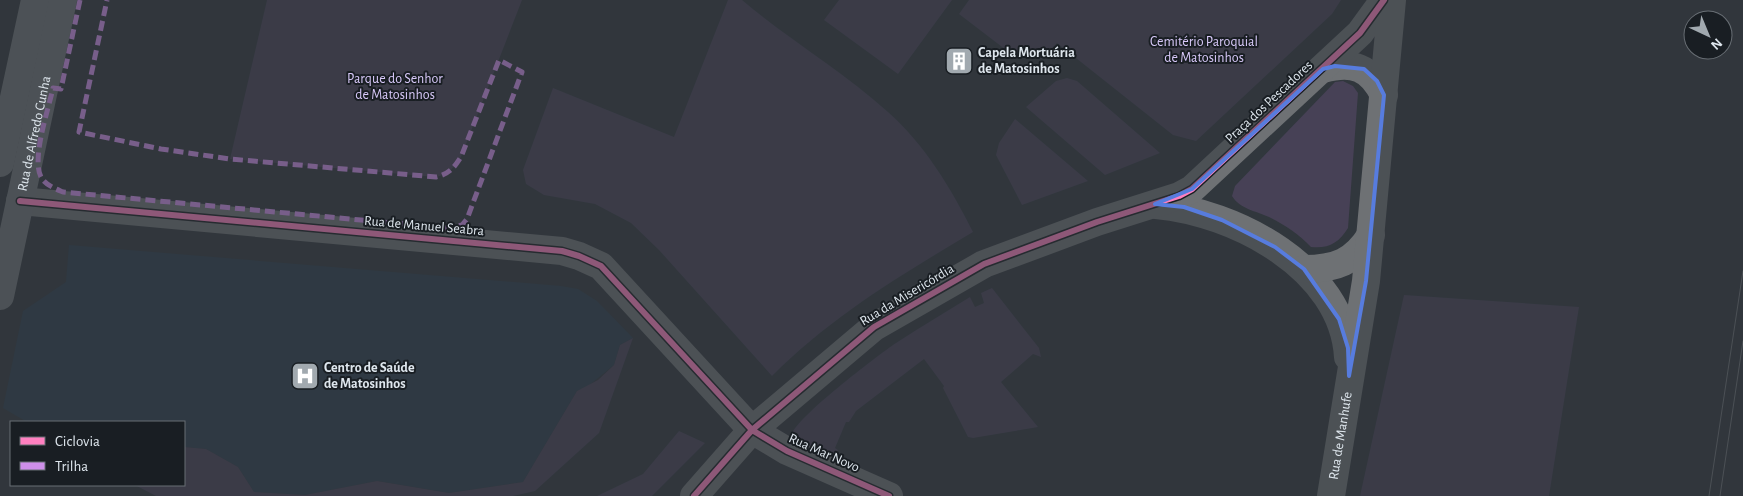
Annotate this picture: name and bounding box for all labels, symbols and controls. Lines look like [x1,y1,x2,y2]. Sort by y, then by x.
north arrow [1683,10,1733,60]
park label: Cemitério Paroquial de Matosinhos [1150,35,1258,65]
text: N [1708,35,1725,52]
building icon: Capela Mortuária de Matosinhos [944,46,974,76]
place label: Capela Mortuária de Matosinhos [978,46,1075,76]
street label: Praça dos Pescadores [1223,58,1315,146]
park label: Parque do Senhor de Matosinhos [347,72,443,102]
street label: Rua de Alfredo Cunha [15,74,54,193]
street label: Rua de Manuel Seabra [363,214,485,238]
street label: Rua da Misericórdia [857,261,957,329]
hospital icon: Centro de Saúde de Matosinhos [290,361,320,391]
place label: Centro de Saúde de Matosinhos [324,361,415,391]
street label: Rua de Manhufe [1327,391,1355,481]
legend [10,421,185,486]
street label: Rua Mar Novo [786,431,862,475]
text: Ciclovia [55,434,100,449]
text: Trilha [55,459,88,474]

